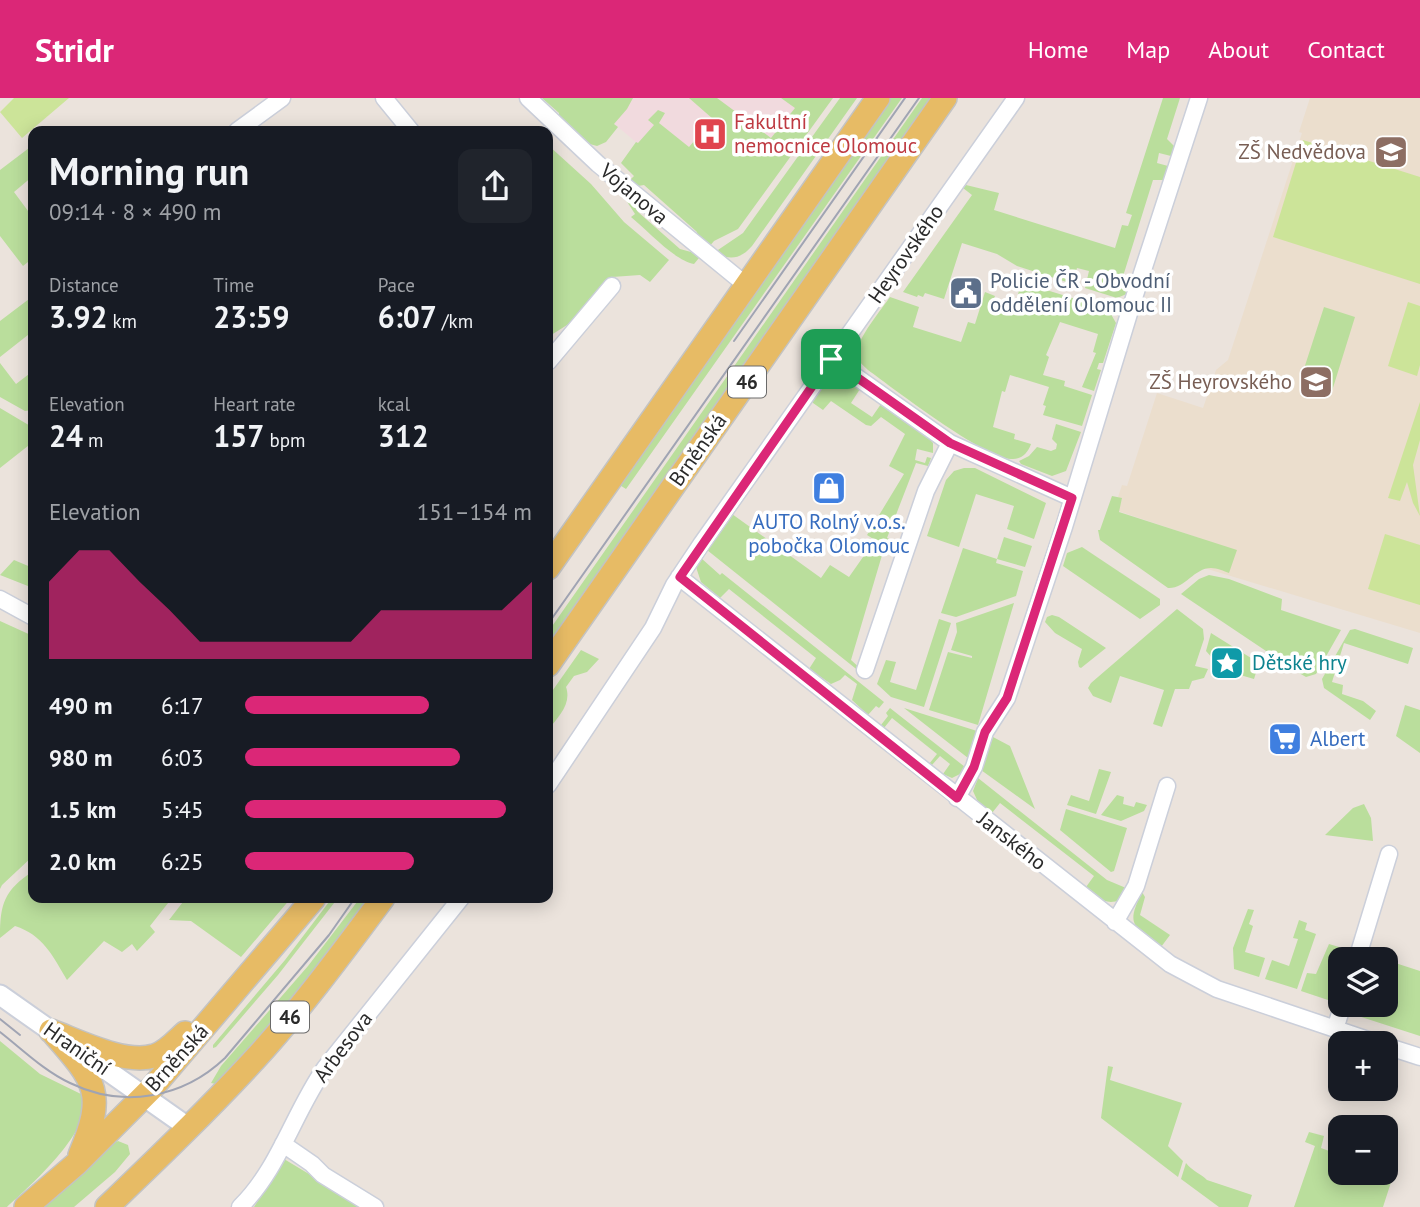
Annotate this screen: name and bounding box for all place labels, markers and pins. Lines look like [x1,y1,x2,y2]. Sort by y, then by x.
place label: Fakultní nemocnice Olomouc [734,108,917,159]
hospital icon: Fakultní nemocnice Olomouc [691,115,729,153]
school or university icon: ZŠ Nedvědova [1372,133,1410,171]
place label: ZŠ Nedvědova [1238,138,1366,165]
place label: Policie ČR - Obvodní oddělení Olomouc II [990,267,1172,318]
public building icon: Policie ČR - Obvodní oddělení Olomouc II [947,274,985,312]
pin [801,329,861,389]
school or university icon: ZŠ Heyrovského [1297,363,1335,401]
place label: ZŠ Heyrovského [1149,368,1292,395]
shop icon: AUTO Rolný v.o.s. pobočka Olomouc [810,469,848,507]
place label: AUTO Rolný v.o.s. pobočka Olomouc [748,508,910,559]
place icon: Dětské hry [1208,644,1246,682]
place label: Dětské hry [1252,649,1347,676]
supermarket icon: Albert [1266,720,1304,758]
place label: Albert [1310,725,1365,752]

